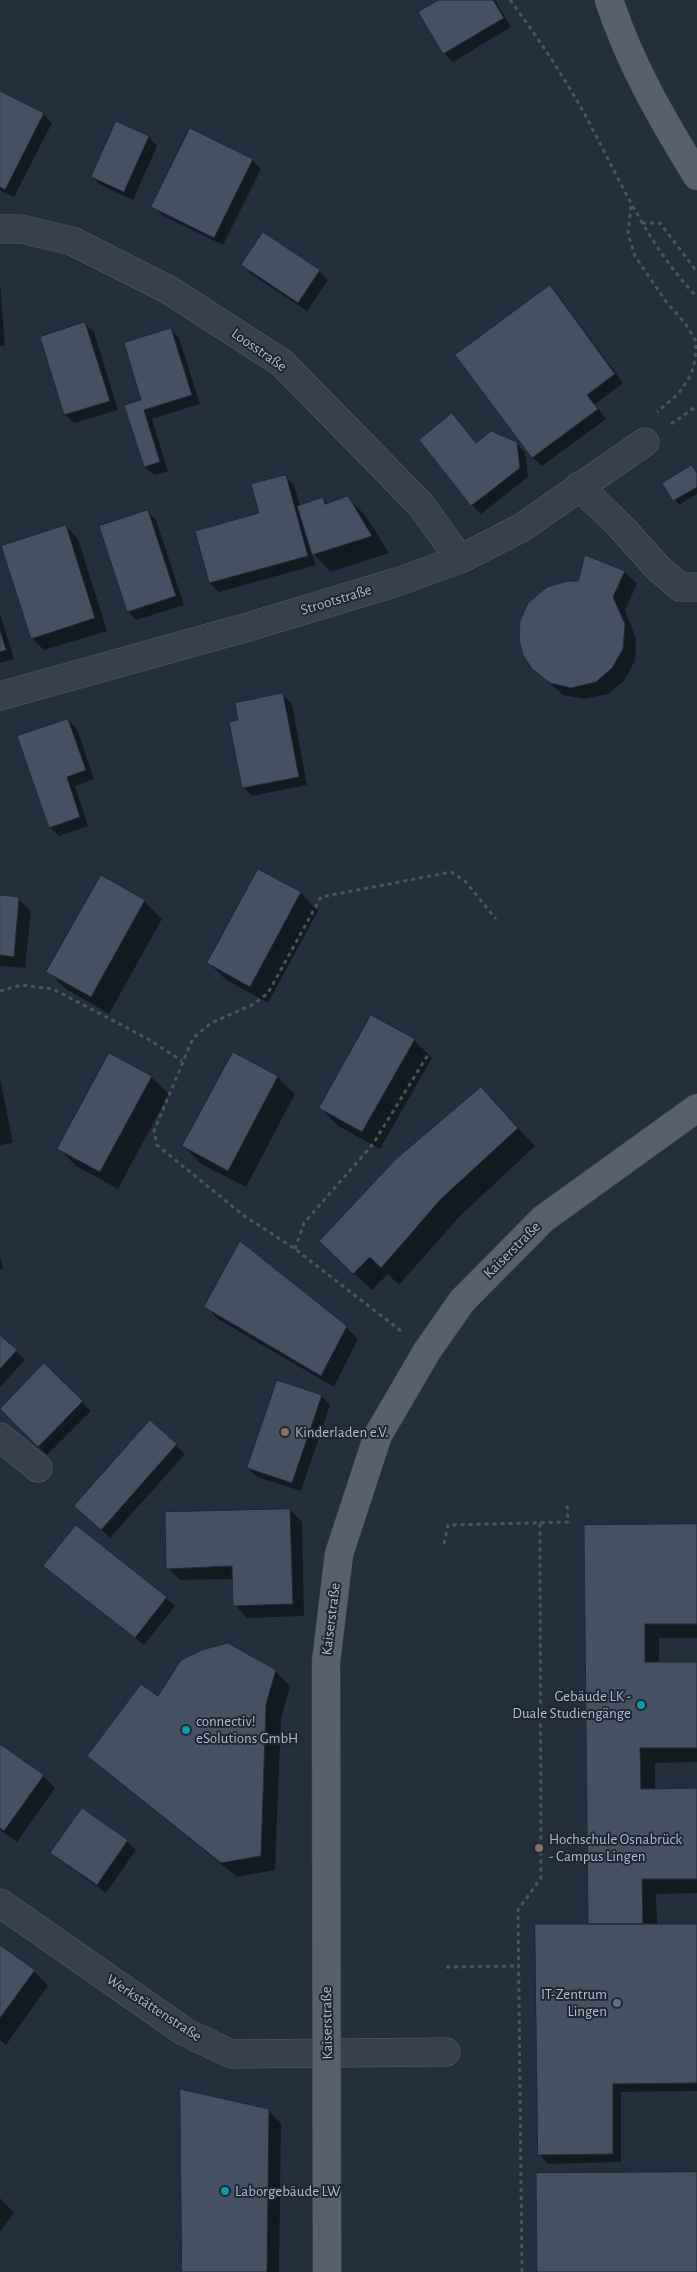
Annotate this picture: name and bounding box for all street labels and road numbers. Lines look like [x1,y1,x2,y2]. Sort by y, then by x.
street label: Loosstraße [228,324,290,376]
street label: Strootstraße [298,581,374,619]
street label: Kaiserstraße [480,1218,544,1282]
street label: Kaiserstraße [318,1582,344,1656]
street label: Werkstättenstraße [103,1971,205,2045]
street label: Kaiserstraße [317,1986,337,2060]

